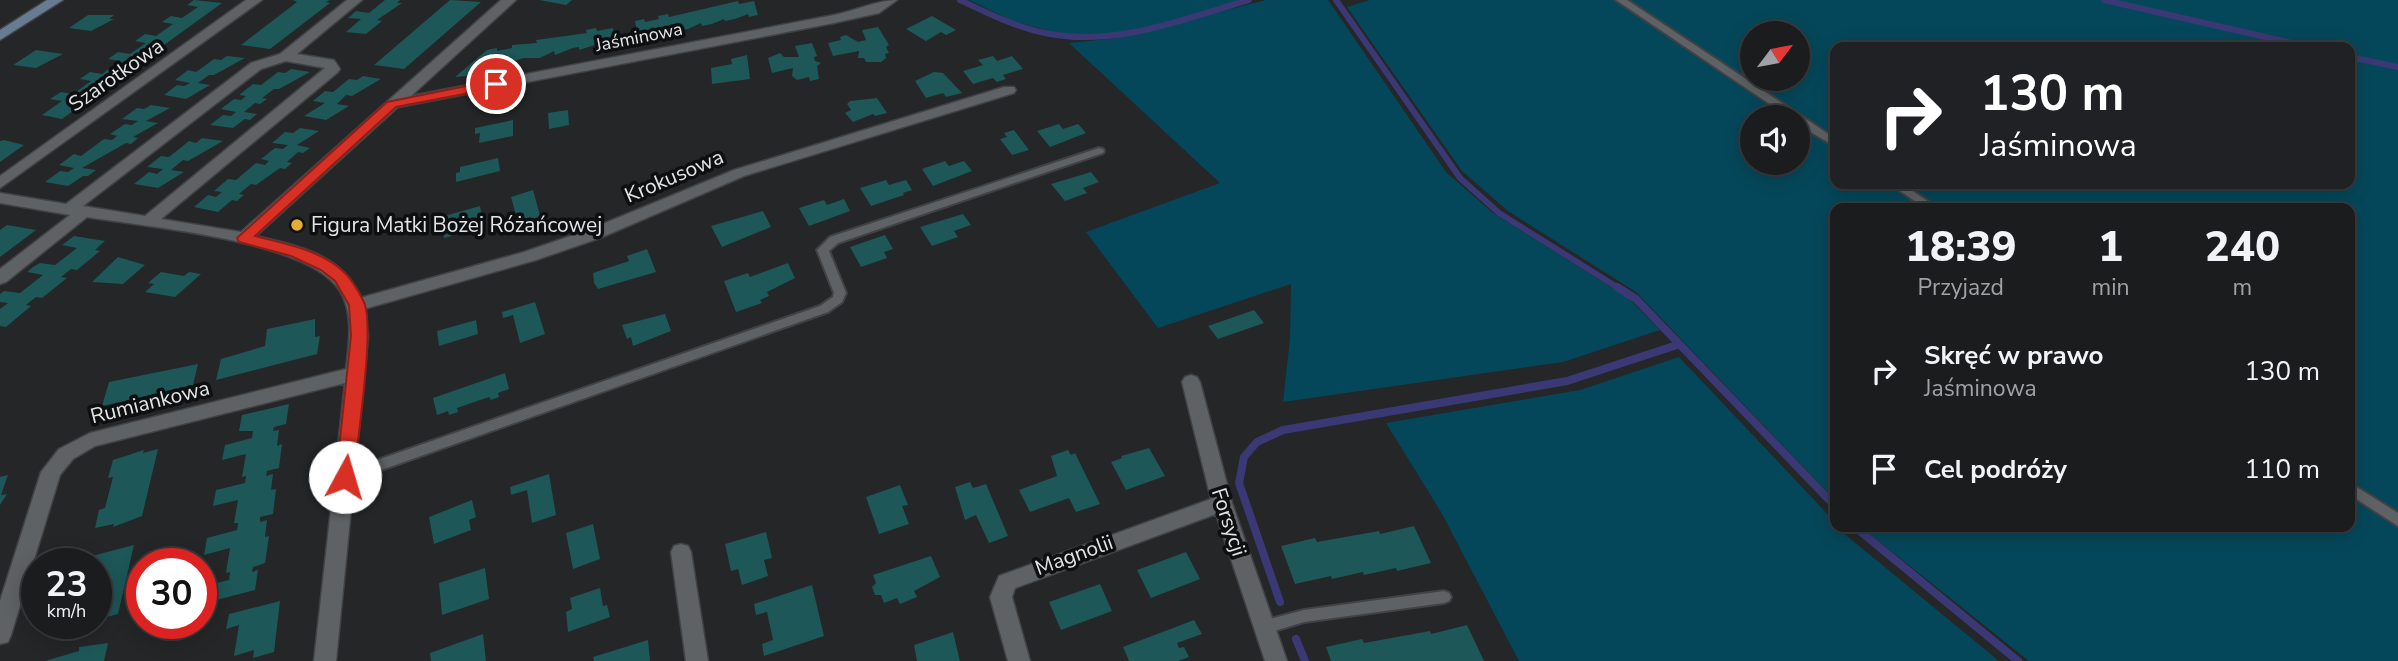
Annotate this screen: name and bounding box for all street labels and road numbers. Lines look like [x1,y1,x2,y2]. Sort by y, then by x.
street label: Jaśminowa [592,17,685,57]
street label: Szarotkowa [63,32,169,118]
street label: Krokusowa [620,143,728,209]
street label: Rumiankowa [87,374,213,430]
street label: Forsycji [1205,484,1253,560]
street label: Magnolii [1031,528,1117,582]

